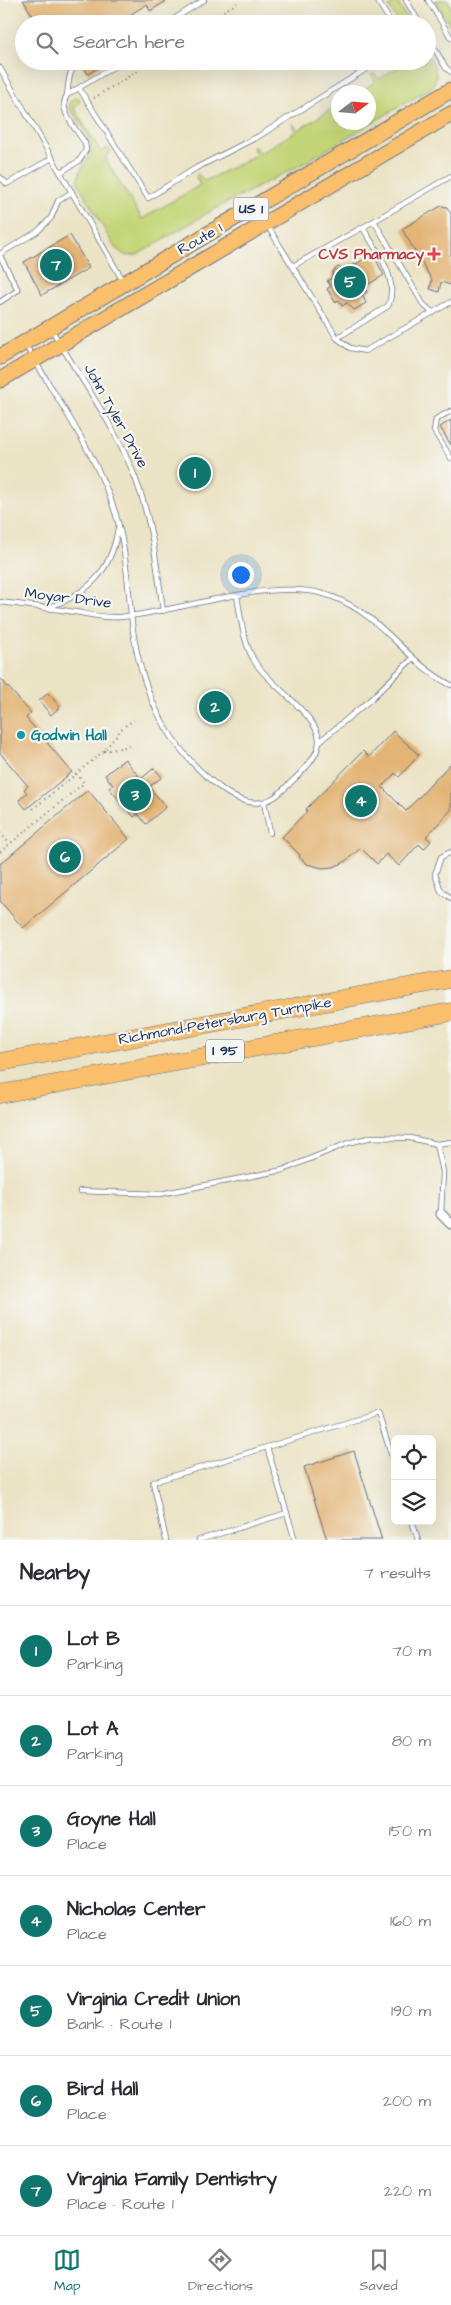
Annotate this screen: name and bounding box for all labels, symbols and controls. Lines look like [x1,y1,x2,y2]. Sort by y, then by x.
search box [15,15,436,70]
icon: search [33,29,61,57]
text: Search here [73,29,185,56]
north arrow [331,85,376,130]
road number: US 1 [234,198,268,220]
street label: Route 1 [174,218,226,260]
place label: CVS Pharmacy [318,244,425,266]
pin: 7 [40,246,72,284]
marker: CVS Pharmacy [428,248,440,260]
pin: 5 [334,263,366,301]
street label: John Tyler Drive [78,360,153,472]
pin: 1 [179,454,211,492]
your location [228,562,254,588]
street label: Moyar Drive [23,582,113,615]
pin: 2 [199,688,231,726]
place label: Godwin Hall [31,725,107,746]
marker: Godwin Hall [15,729,27,741]
pin: 3 [119,776,151,814]
pin: 4 [345,782,377,820]
pin: 6 [49,838,81,876]
street label: Richmond-Petersburg Turnpike [117,992,333,1051]
road number: I 95 [206,1040,244,1062]
map controls [391,1435,436,1525]
button: locate [391,1435,436,1480]
button: layers [391,1480,436,1525]
text: Nearby [20,1558,90,1587]
text: 7 results [364,1562,431,1584]
text: Lot B [67,1626,120,1653]
text: 1 [35,1640,37,1662]
text: 70 m [392,1640,431,1662]
text: Parking [67,1653,123,1675]
text: Lot A [67,1716,118,1743]
text: 2 [31,1730,41,1752]
text: 80 m [392,1730,431,1752]
text: Parking [67,1743,123,1765]
text: Goyne Hall [67,1806,156,1833]
text: 3 [32,1820,40,1842]
text: 150 m [389,1820,431,1842]
text: Place [67,1833,107,1855]
text: Nicholas Center [67,1896,205,1923]
text: 4 [31,1910,41,1932]
text: 160 m [390,1910,431,1932]
text: Place [67,1923,107,1945]
text: Virginia Credit Union [67,1986,240,2013]
text: 5 [30,2000,42,2022]
text: 190 m [391,2000,431,2022]
text: Bank · Route 1 [67,2013,172,2035]
text: Bird Hall [67,2076,138,2103]
text: 6 [31,2090,41,2112]
text: 200 m [383,2090,431,2112]
text: Place [67,2103,107,2125]
text: Virginia Family Dentistry [67,2166,277,2193]
text: 7 [31,2180,41,2202]
text: 220 m [384,2180,431,2202]
text: Place · Route 1 [67,2193,174,2215]
tab: Map [53,2246,81,2296]
tab: Directions [188,2246,253,2296]
tab: Saved [360,2246,398,2296]

